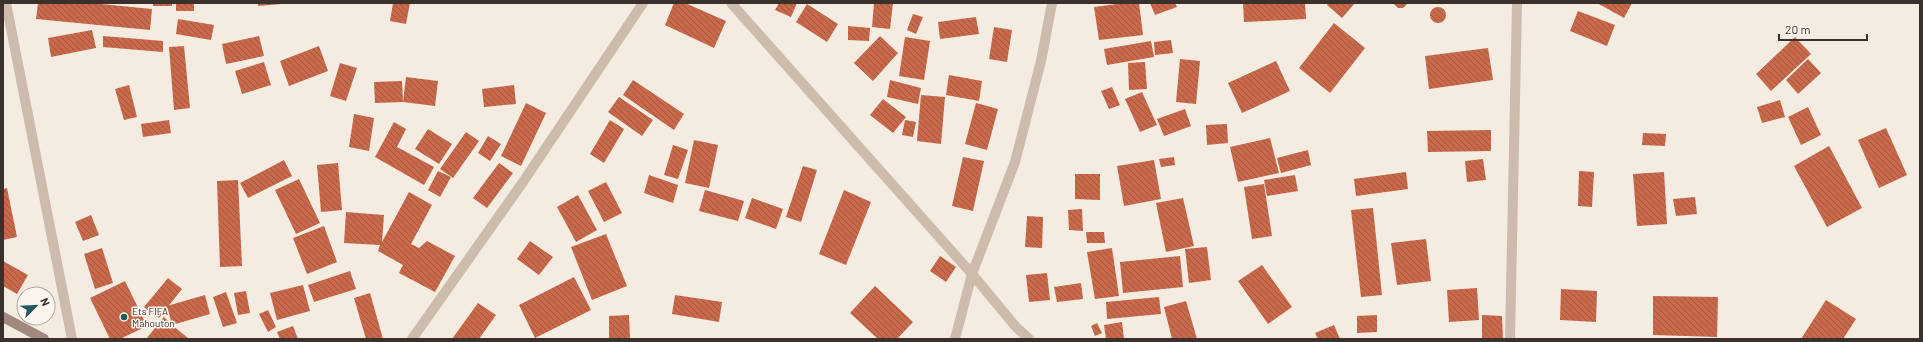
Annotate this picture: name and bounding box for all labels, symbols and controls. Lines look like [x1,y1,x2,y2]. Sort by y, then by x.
scale bar [1779,16,1867,42]
text: 20 m [1785,22,1811,36]
north arrow [16,286,56,326]
text: N [38,296,53,308]
place label: Ets FIFA Mahouton [132,305,175,329]
marker: Ets FIFA Mahouton [119,312,129,322]

